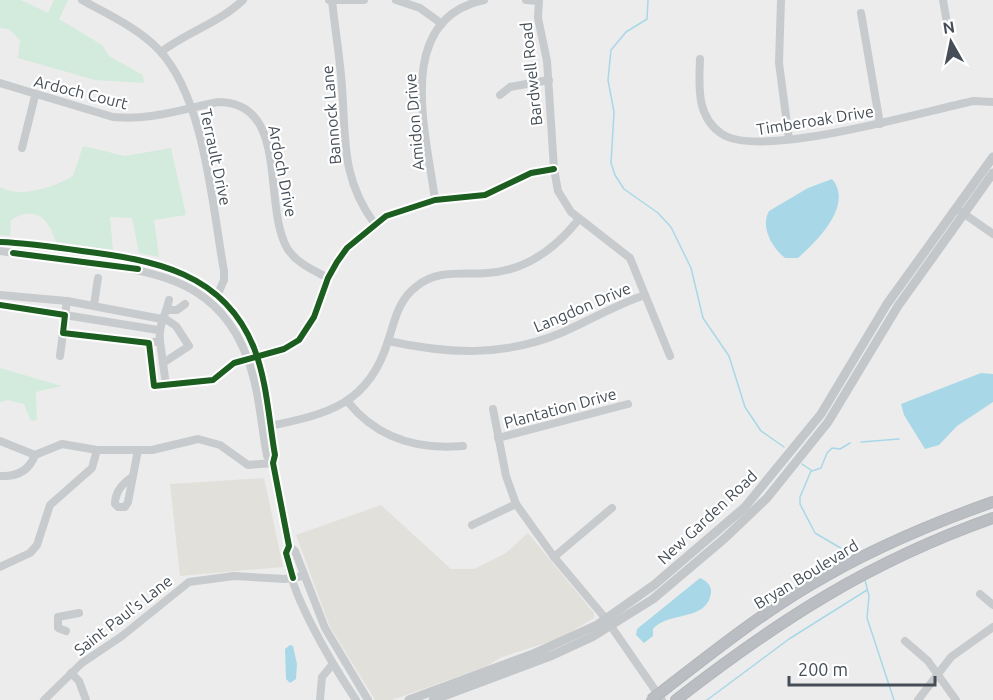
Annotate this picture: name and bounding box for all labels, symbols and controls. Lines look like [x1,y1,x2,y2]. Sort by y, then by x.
north arrow [921,12,981,72]
text: N [941,17,956,37]
street label: Bardwell Road [517,21,545,127]
street label: Bannock Lane [318,65,344,165]
street label: Ardoch Court [32,72,130,113]
street label: Amidon Drive [401,73,427,171]
street label: Timberoak Drive [755,102,875,138]
street label: Terrault Drive [197,107,235,207]
street label: Ardoch Drive [265,124,301,218]
street label: Langdon Drive [531,278,633,336]
street label: Plantation Drive [502,384,618,432]
street label: New Garden Road [654,466,760,568]
street label: Bryan Boulevard [751,536,861,612]
street label: Saint Paul's Lane [70,571,176,659]
scale bar [789,649,934,687]
text: 200 m [798,659,848,679]

